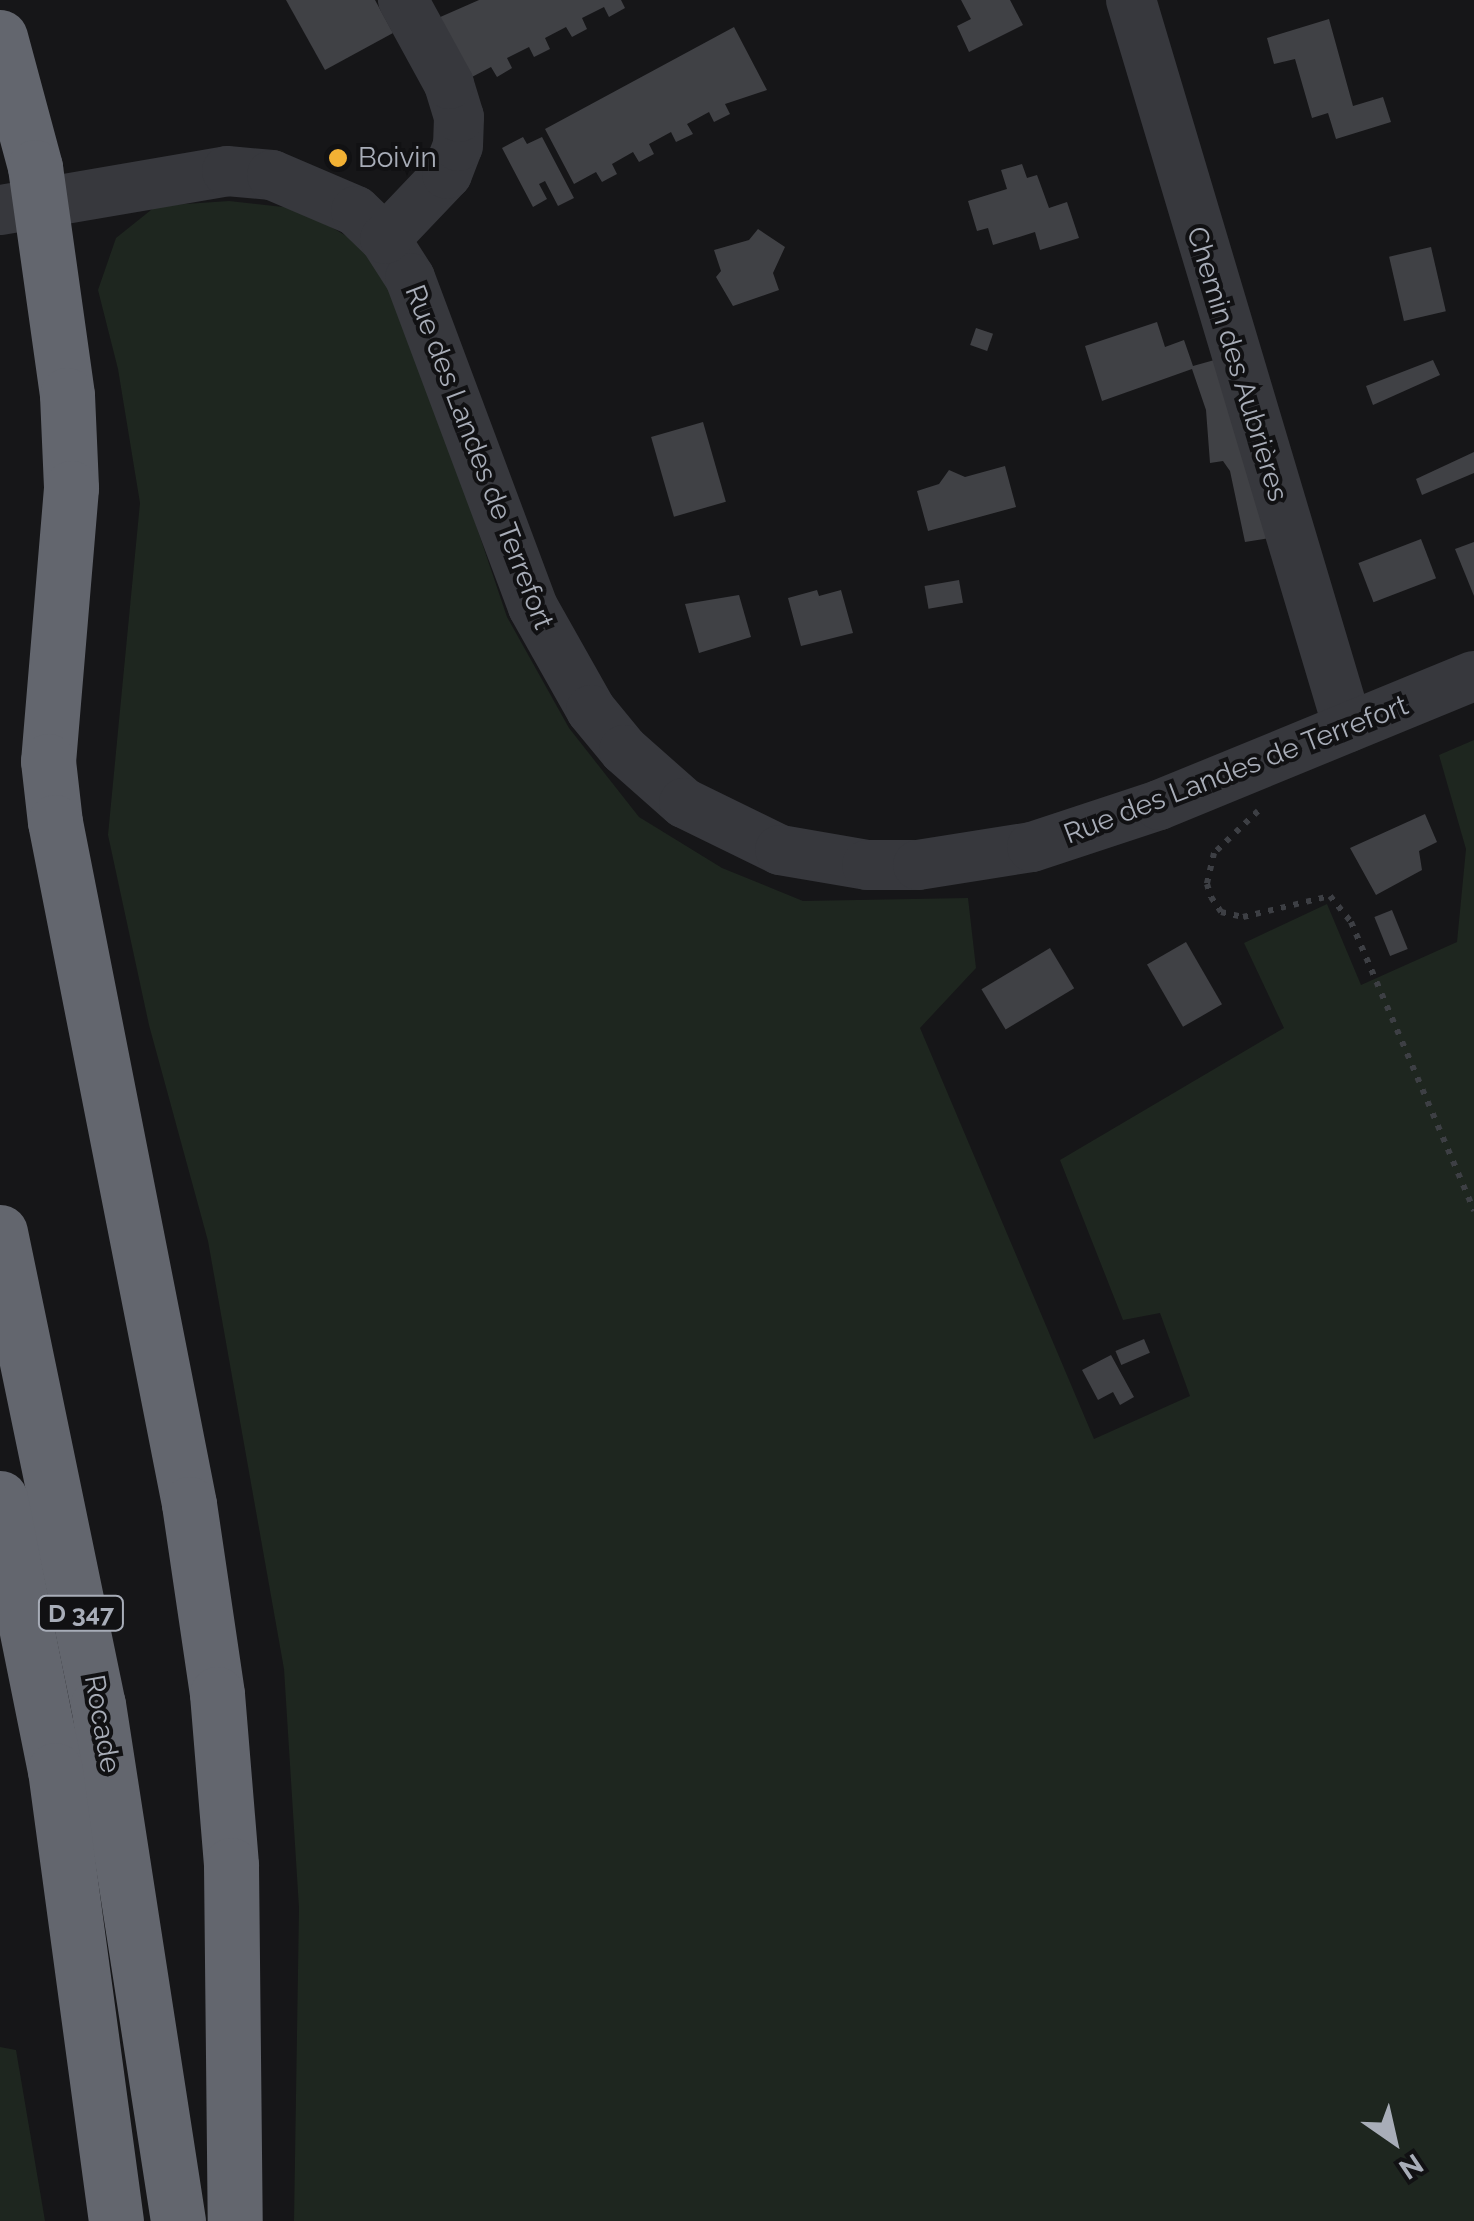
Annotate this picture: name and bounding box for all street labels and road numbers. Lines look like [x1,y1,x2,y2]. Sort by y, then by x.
street label: Chemin des Aubrières [1179,222,1295,506]
street label: Rue des Landes de Terrefort [398,280,560,634]
street label: Rue des Landes de Terrefort [1059,689,1413,851]
road number: D 347 [36,1593,126,1633]
street label: Rocade [77,1672,127,1776]

